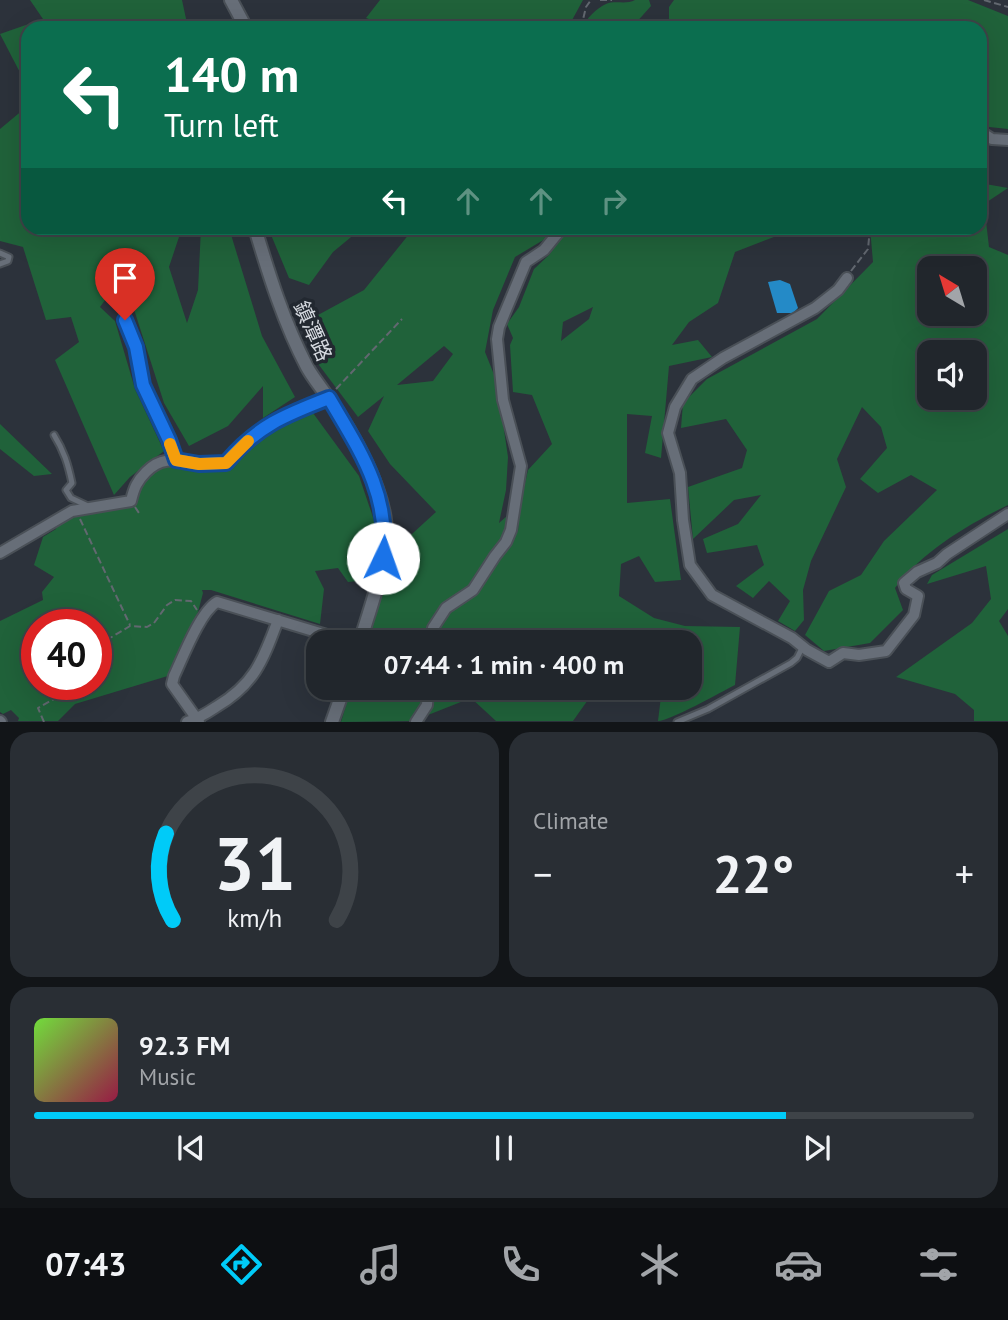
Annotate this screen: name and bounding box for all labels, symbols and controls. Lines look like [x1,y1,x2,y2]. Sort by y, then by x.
text: 140 m [164,42,299,106]
icon: left [49,49,140,140]
text: Turn left [164,104,279,146]
icon: left [376,182,414,220]
icon: ahead [449,182,487,220]
icon: ahead [522,182,560,220]
icon: right [595,182,633,220]
pin [95,248,155,320]
north arrow [917,256,987,326]
map controls [917,256,987,410]
icon: arrive [106,259,144,297]
street label: 鎮潭路 [288,297,338,365]
button: sound [917,340,987,410]
position arrow [346,521,420,595]
speed limit sign: 40 [21,609,112,700]
text: 07:44 · 1 min · 400 m [384,648,624,681]
text: Climate [533,806,608,835]
text: 31 [213,817,296,911]
text: 22° [713,840,794,907]
text: − [533,849,552,898]
text: + [955,849,974,898]
text: km/h [227,902,282,934]
text: 92.3 FM [139,1029,230,1062]
text: Music [139,1062,196,1091]
icon: previous [172,1129,210,1167]
icon: pause [485,1129,523,1167]
icon: next [798,1129,836,1167]
icon: directions [217,1240,266,1289]
icon: music [356,1240,405,1289]
icon: phone [496,1240,545,1289]
icon: climate [635,1240,684,1289]
icon: car [774,1240,823,1289]
icon: filters [914,1240,963,1289]
text: 07:43 [45,1243,126,1285]

